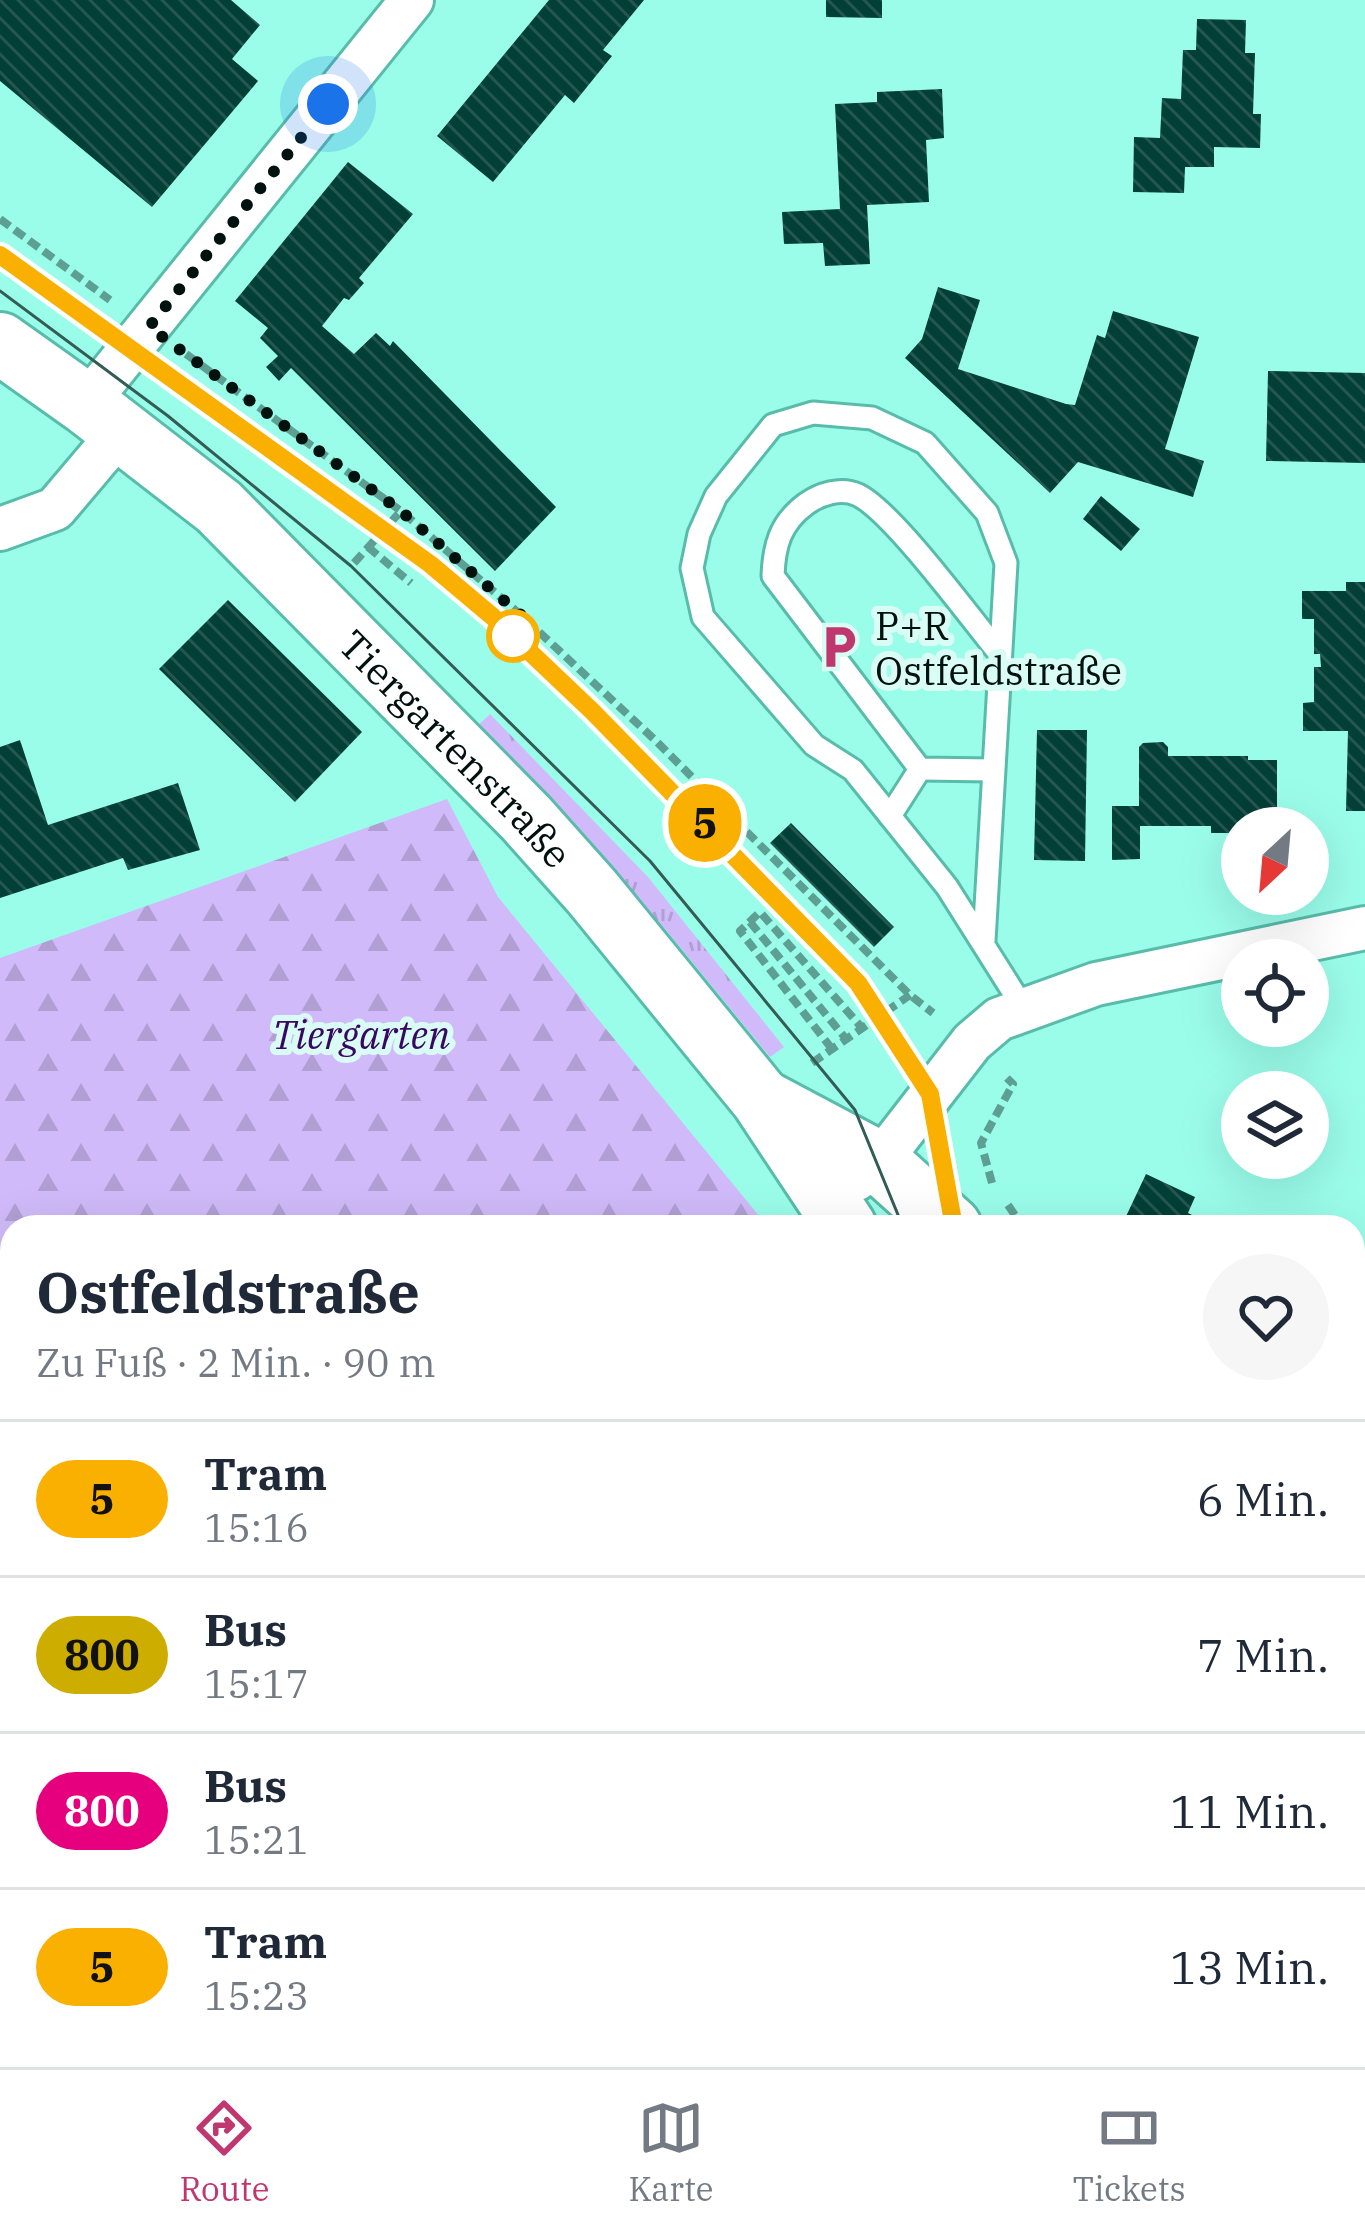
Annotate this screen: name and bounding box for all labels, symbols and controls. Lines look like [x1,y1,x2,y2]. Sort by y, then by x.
your location [298,74,358,134]
place label: P+R Ostfeldstraße [875,600,1122,696]
unlabelled marker [488,611,538,661]
street label: Tiergartenstraße [329,619,583,878]
parking icon: P+R Ostfeldstraße [814,622,864,672]
line badge: 5 [666,784,744,862]
text: 5 [692,795,718,850]
north arrow [1221,807,1329,915]
map controls [1221,807,1329,1179]
button: locate [1221,939,1329,1047]
park label: Tiergarten [272,1009,450,1060]
button: layers [1221,1071,1329,1179]
button: heart [1203,1254,1329,1380]
text: Ostfeldstraße [36,1255,420,1329]
text: Zu Fuß · 2 Min. · 90 m [36,1337,436,1388]
text: Tram [204,1444,327,1502]
text: 6 Min. [1197,1470,1329,1528]
text: 5 [89,1471,115,1526]
text: 15:16 [204,1502,309,1553]
text: Bus [204,1600,287,1658]
text: 7 Min. [1197,1626,1329,1684]
text: 800 [64,1627,140,1682]
text: 15:17 [204,1658,309,1709]
text: Bus [204,1756,287,1814]
text: 11 Min. [1170,1782,1329,1840]
text: 800 [64,1783,140,1838]
text: 15:21 [204,1814,309,1865]
text: Tram [204,1912,327,1970]
text: 13 Min. [1170,1938,1329,1996]
text: 5 [89,1939,115,1994]
text: 15:23 [204,1970,309,2021]
tab: Route [179,2095,270,2210]
tab: Karte [628,2095,714,2210]
tab: Tickets [1072,2095,1186,2210]

